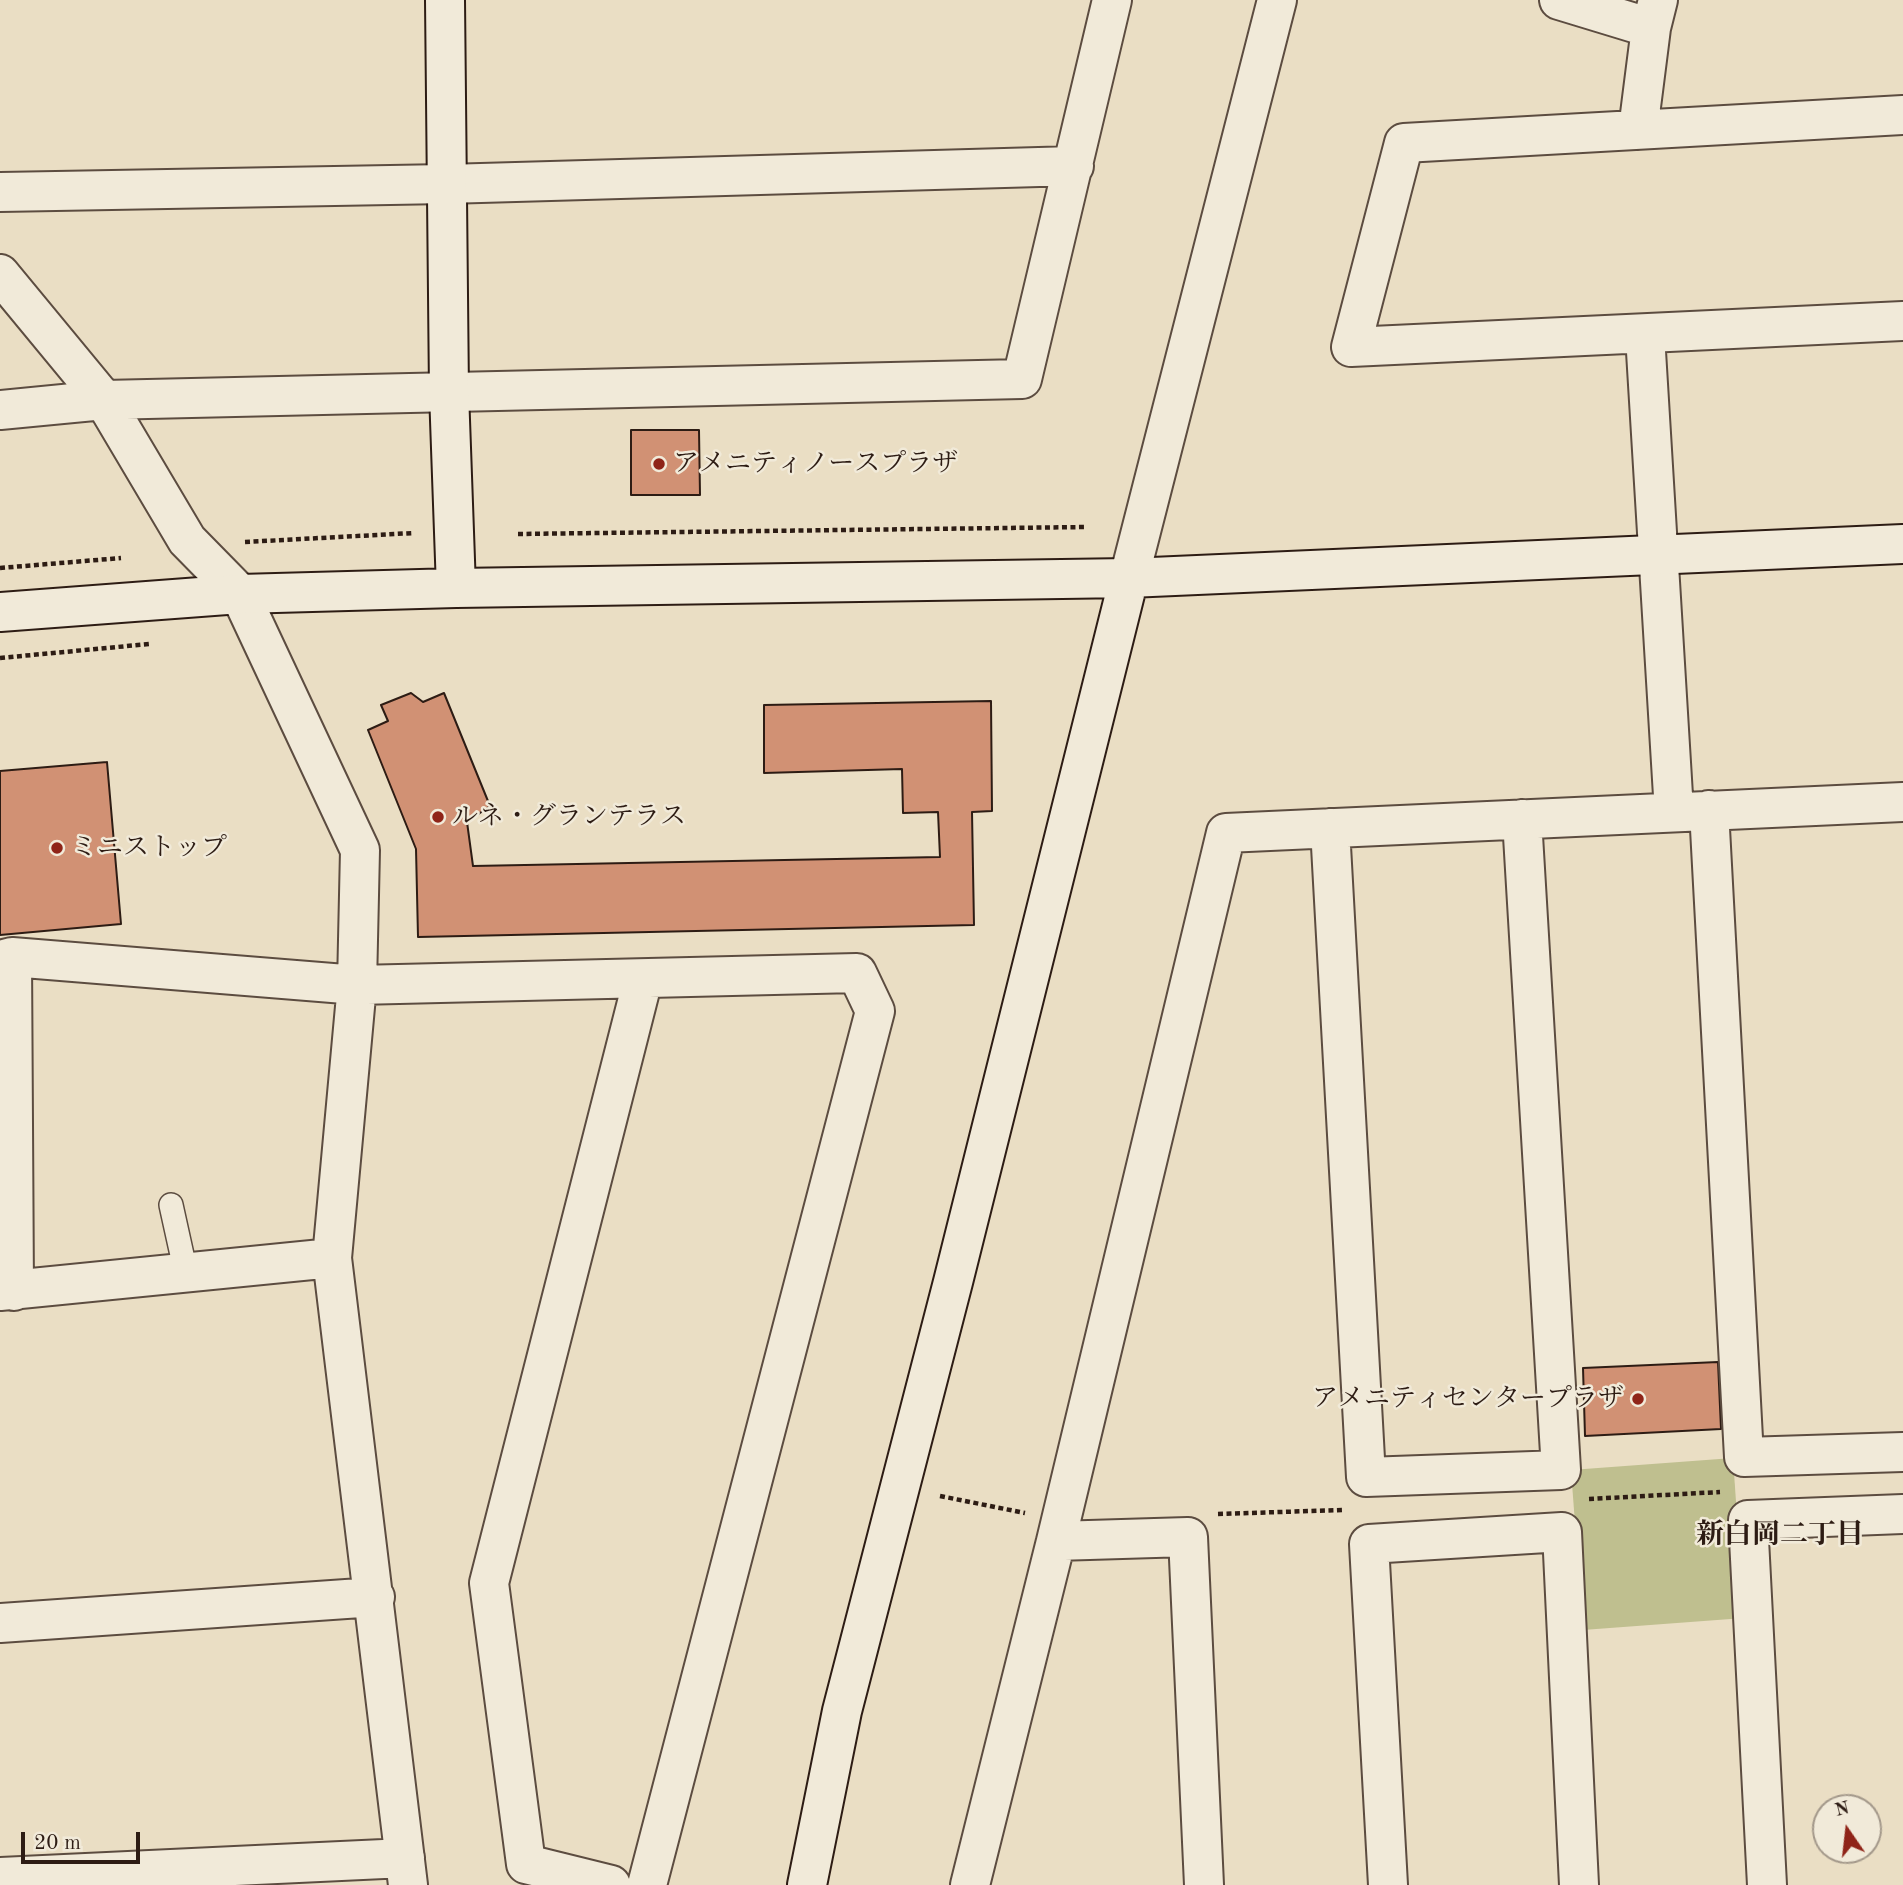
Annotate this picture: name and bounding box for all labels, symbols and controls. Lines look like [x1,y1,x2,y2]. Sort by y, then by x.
place label: アメニティノースプラザ [673,448,958,480]
marker: アメニティノースプラザ [651,456,667,472]
place label: ルネ・グランテラス [452,801,686,833]
marker: ルネ・グランテラス [430,809,446,825]
place label: ミニストップ [71,832,227,864]
marker: ミニストップ [49,840,65,856]
place label: アメニティセンタープラザ [1312,1383,1624,1415]
marker: アメニティセンタープラザ [1630,1391,1646,1407]
district label: 新白岡二丁目 [1696,1519,1864,1553]
north arrow [1812,1794,1882,1864]
text: N [1833,1799,1852,1821]
scale bar [24,1818,144,1862]
text: 20 m [34,1833,81,1854]

